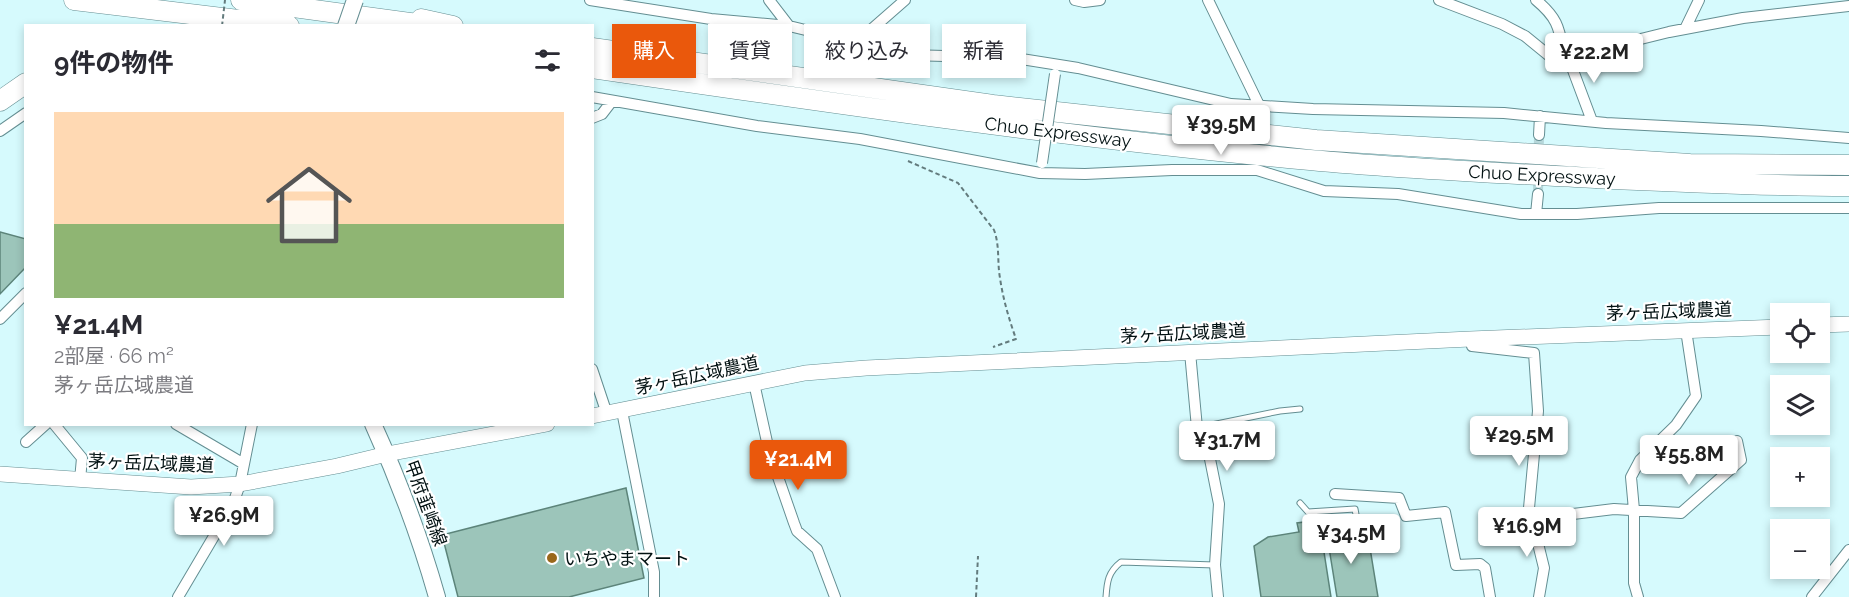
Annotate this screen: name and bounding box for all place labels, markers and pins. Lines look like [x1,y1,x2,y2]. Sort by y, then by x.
pin: ¥22.2M [1545,33,1643,84]
pin: ¥39.5M [1172,105,1270,156]
pin: ¥29.5M [1470,416,1568,467]
pin: ¥31.7M [1178,421,1276,472]
pin: ¥55.8M [1640,435,1738,486]
pin: ¥21.4M [749,440,847,491]
pin: ¥26.9M [175,496,273,547]
pin: ¥16.9M [1478,507,1576,558]
pin: ¥34.5M [1302,514,1400,565]
place label: いちやまマート [564,548,690,569]
marker: いちやまマート [545,551,559,565]

